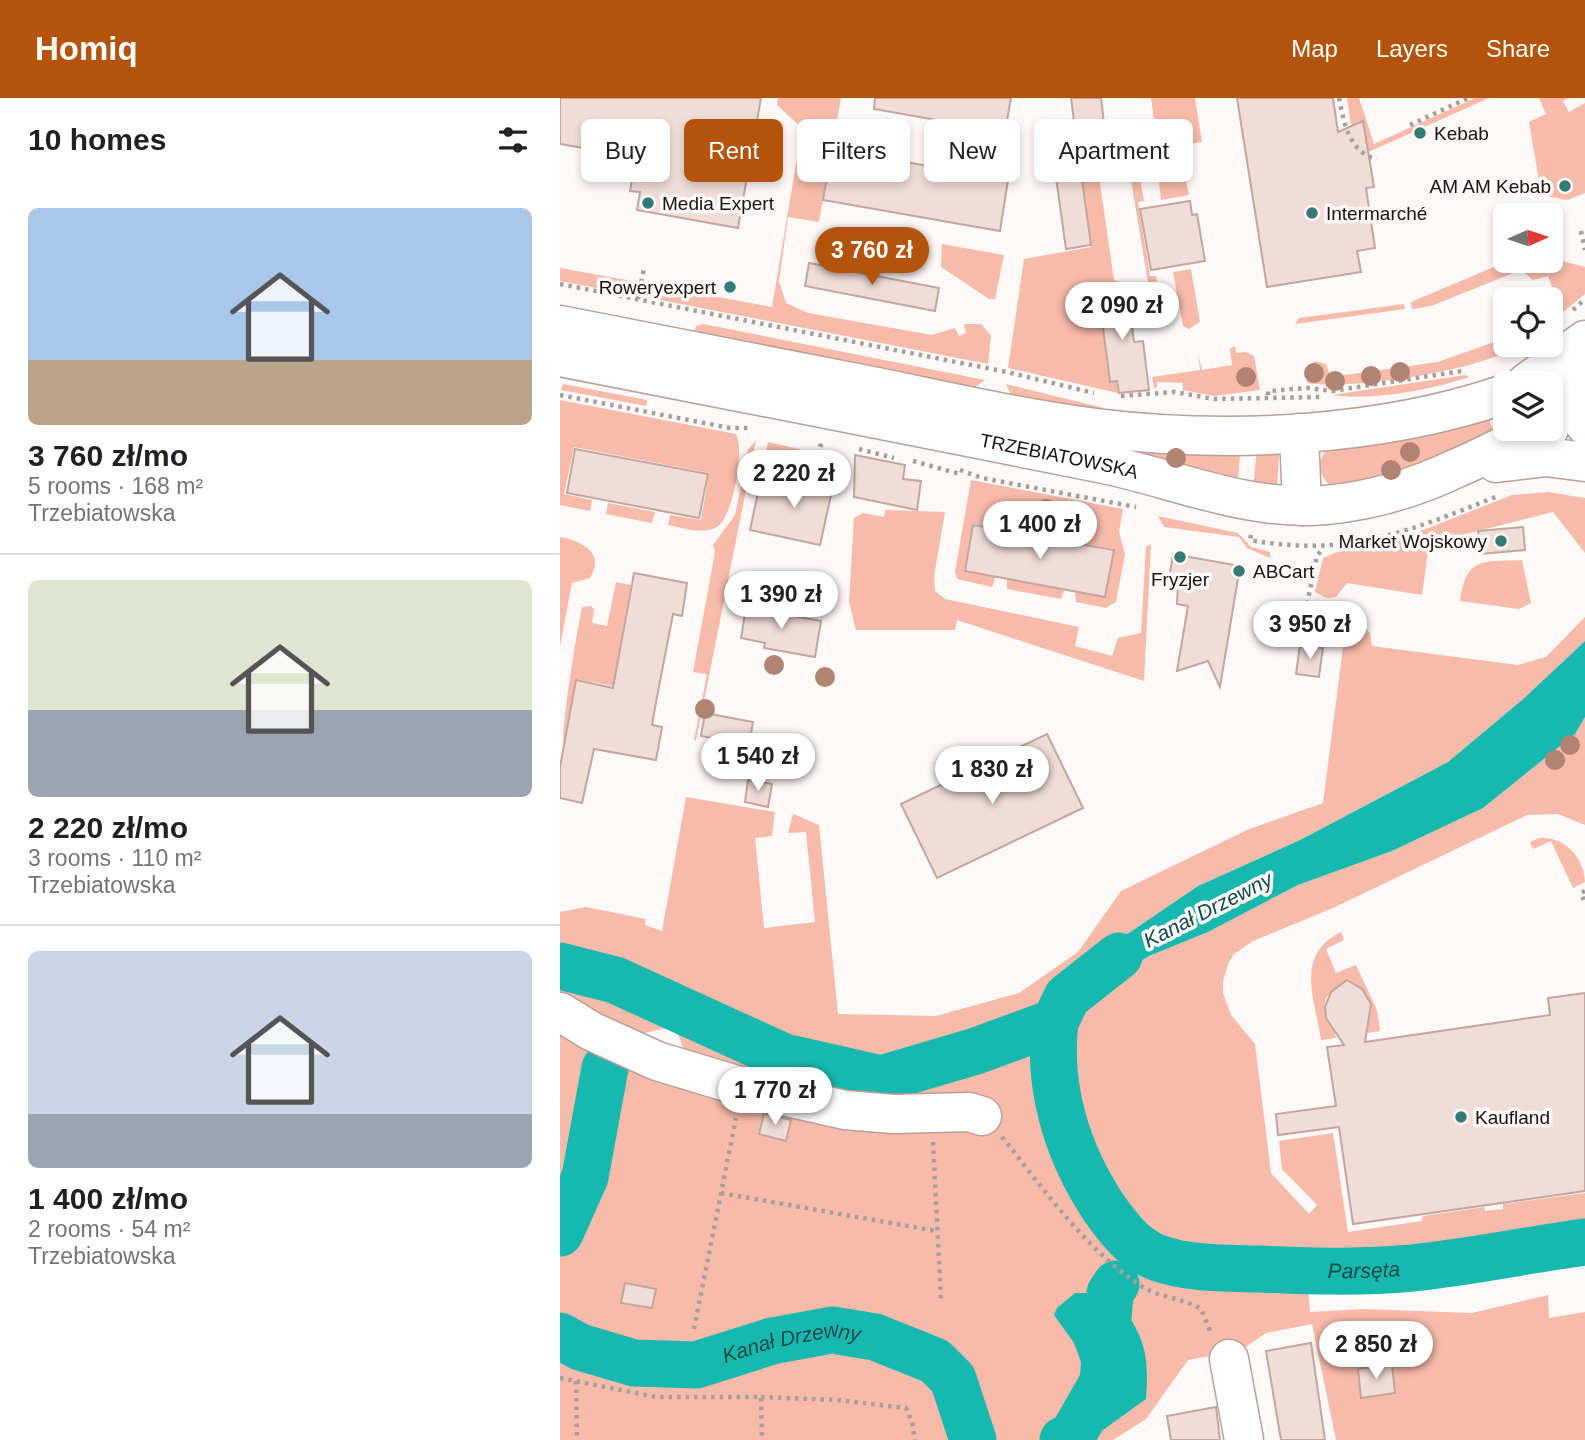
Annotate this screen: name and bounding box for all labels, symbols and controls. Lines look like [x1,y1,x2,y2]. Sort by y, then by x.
text: Homiq [35,30,138,67]
text: Map [1291,35,1338,62]
text: Layers [1376,35,1448,62]
text: Share [1486,35,1550,62]
chip: Buy [581,119,670,182]
chip: Rent [684,119,783,182]
chip: Filters [797,119,910,182]
chip: New [924,119,1020,182]
chip: Apartment [1034,119,1193,182]
icon: filters [494,121,532,159]
text: 10 homes [28,123,166,156]
place label: Kebab [1434,123,1489,144]
marker: Kebab [1412,125,1428,141]
place label: AM AM Kebab [1430,176,1551,197]
marker: AM AM Kebab [1557,178,1573,194]
place label: Media Expert [662,193,775,214]
marker: Media Expert [640,195,656,211]
place label: Intermarché [1326,203,1427,224]
north arrow [1493,203,1563,273]
map controls [1493,203,1563,441]
marker: Intermarché [1304,205,1320,221]
pin: 3 760 zł [800,228,944,287]
text: 3 760 zł [831,237,913,263]
icon: home [217,254,343,380]
place label: Roweryexpert [599,277,717,298]
marker: Roweryexpert [722,279,738,295]
pin: 2 090 zł [1050,282,1194,342]
button: locate [1493,287,1563,357]
text: 2 090 zł [1081,292,1163,318]
button: layers [1493,371,1563,441]
street label: TRZEBIATOWSKA [978,430,1141,483]
text: 3 760 zł/mo [28,439,188,472]
pin: 2 220 zł [722,450,866,510]
text: 2 220 zł [753,460,835,486]
text: 5 rooms · 168 m² [28,473,203,499]
text: Trzebiatowska [28,500,175,526]
pin: 1 400 zł [968,502,1112,561]
text: 1 400 zł [999,511,1081,537]
place label: Market Wojskowy [1338,531,1487,552]
marker: Market Wojskowy [1493,533,1509,549]
marker: Fryzjer [1172,549,1188,565]
place label: ABCart [1253,561,1315,582]
marker: ABCart [1231,563,1247,579]
place label: Fryzjer [1151,569,1210,590]
pin: 1 390 zł [709,572,853,631]
text: 1 390 zł [740,581,822,607]
pin: 3 950 zł [1238,602,1382,661]
text: 3 950 zł [1269,611,1351,637]
icon: home [217,626,343,752]
pin: 1 540 zł [686,734,830,793]
text: 1 540 zł [717,743,799,769]
pin: 1 830 zł [920,746,1064,806]
text: 1 830 zł [951,756,1033,782]
text: 2 220 zł/mo [28,811,188,844]
text: 3 rooms · 110 m² [28,845,201,871]
water label: Kanał Drzewny [1140,867,1277,952]
text: Trzebiatowska [28,872,175,898]
icon: home [217,997,343,1123]
pin: 1 770 zł [703,1068,847,1127]
text: 1 770 zł [734,1077,816,1103]
place label: Kaufland [1475,1107,1550,1128]
marker: Kaufland [1453,1109,1469,1125]
text: 1 400 zł/mo [28,1182,188,1215]
text: 2 rooms · 54 m² [28,1216,190,1242]
text: Trzebiatowska [28,1243,175,1269]
water label: Parsęta [1328,1257,1401,1282]
water label: Kanał Drzewny [719,1317,864,1367]
pin: 2 850 zł [1304,1322,1448,1381]
text: 2 850 zł [1335,1331,1417,1357]

